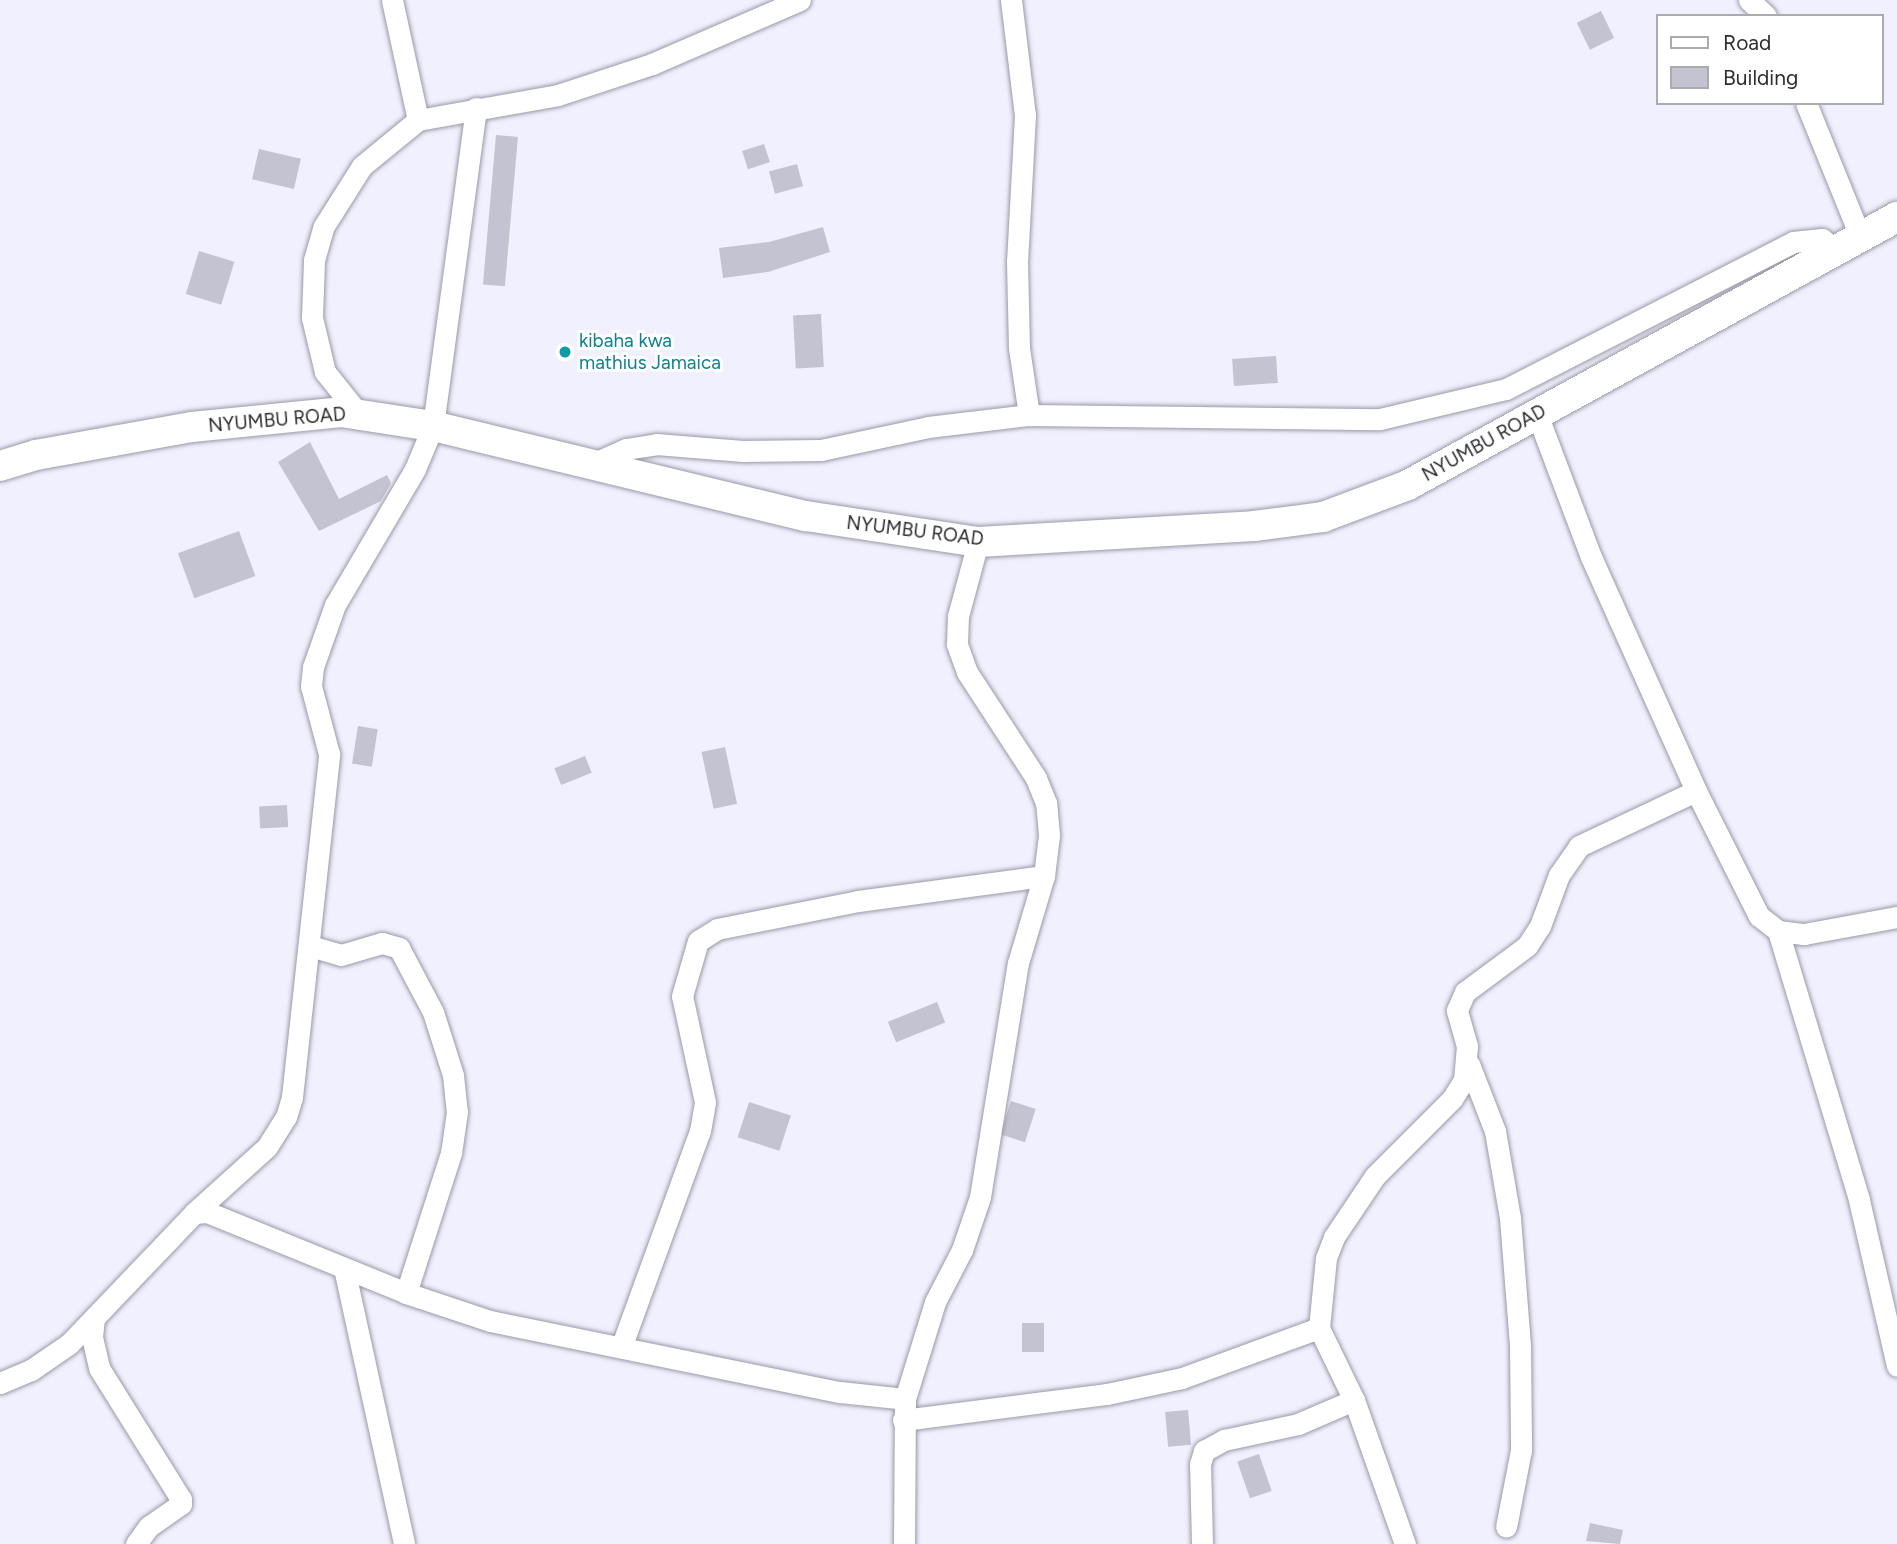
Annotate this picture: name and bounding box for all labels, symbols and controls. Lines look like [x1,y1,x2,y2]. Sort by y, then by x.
legend [1656,14,1883,105]
text: Road [1723,30,1771,55]
text: Building [1723,65,1798,90]
place label: kibaha kwa mathius Jamaica [579,330,721,374]
marker: kibaha kwa mathius Jamaica [557,344,573,360]
street label: NYUMBU ROAD [1418,400,1550,486]
street label: NYUMBU ROAD [207,403,347,437]
street label: NYUMBU ROAD [845,511,985,551]

